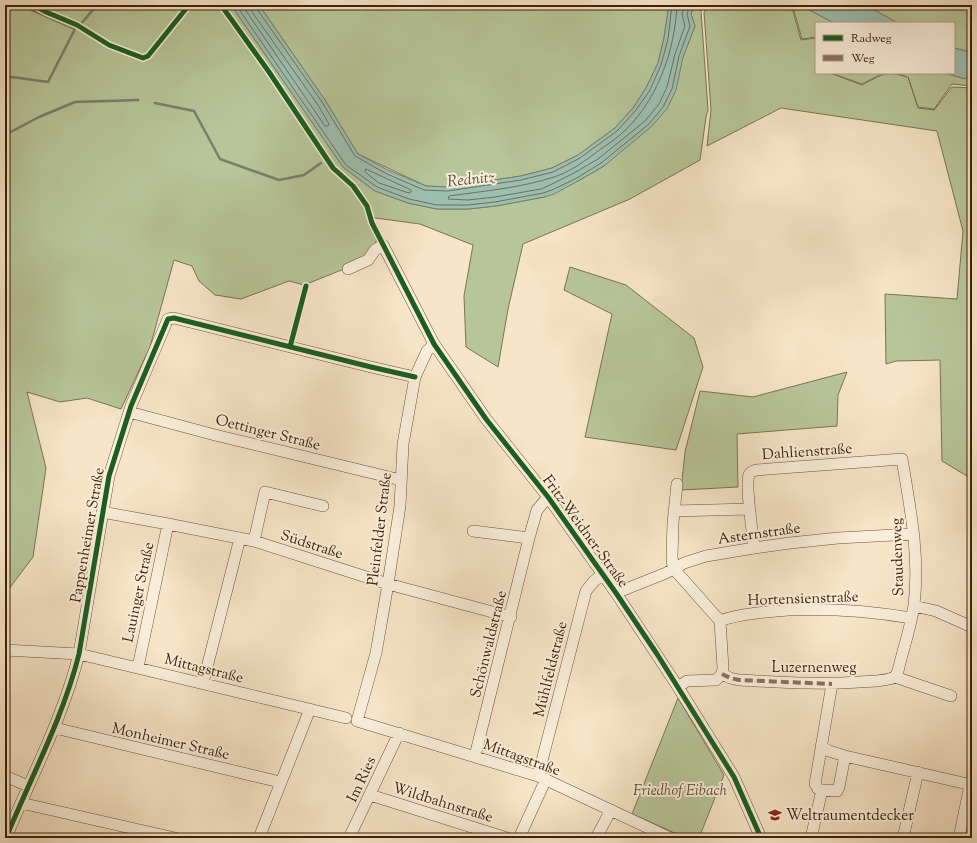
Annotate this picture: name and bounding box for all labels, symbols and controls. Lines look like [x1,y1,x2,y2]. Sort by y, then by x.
legend [815,22,955,74]
text: Radweg [851,30,892,48]
text: Weg [851,50,875,68]
water label: Rednitz [446,166,497,194]
street label: Oettinger Straße [213,410,322,457]
street label: Dahlienstraße [761,439,853,466]
street label: Pappenheimer Straße [66,466,111,604]
street label: Pleinfelder Straße [363,471,398,587]
street label: Fritz-Weidner-Straße [537,471,633,593]
street label: Staudenweg [887,517,910,596]
street label: Asternstraße [717,518,802,551]
street label: Südstraße [278,525,345,565]
street label: Lauinger Straße [119,540,160,644]
street label: Hortensienstraße [747,587,859,612]
street label: Schönwaldstraße [466,588,513,700]
street label: Mühlfeldstraße [529,619,573,719]
street label: Mittagstraße [162,650,245,689]
street label: Luzernenweg [771,658,857,679]
street label: Monheimer Straße [110,719,232,766]
street label: Mittagstraße [480,735,563,782]
street label: Im Ries [343,753,382,806]
street label: Wildbahnstraße [390,778,495,829]
park label: Friedhof Eibach [633,781,728,802]
place label: Weltraumentdecker [786,806,914,827]
school or university icon: Weltraumentdecker [767,807,783,823]

